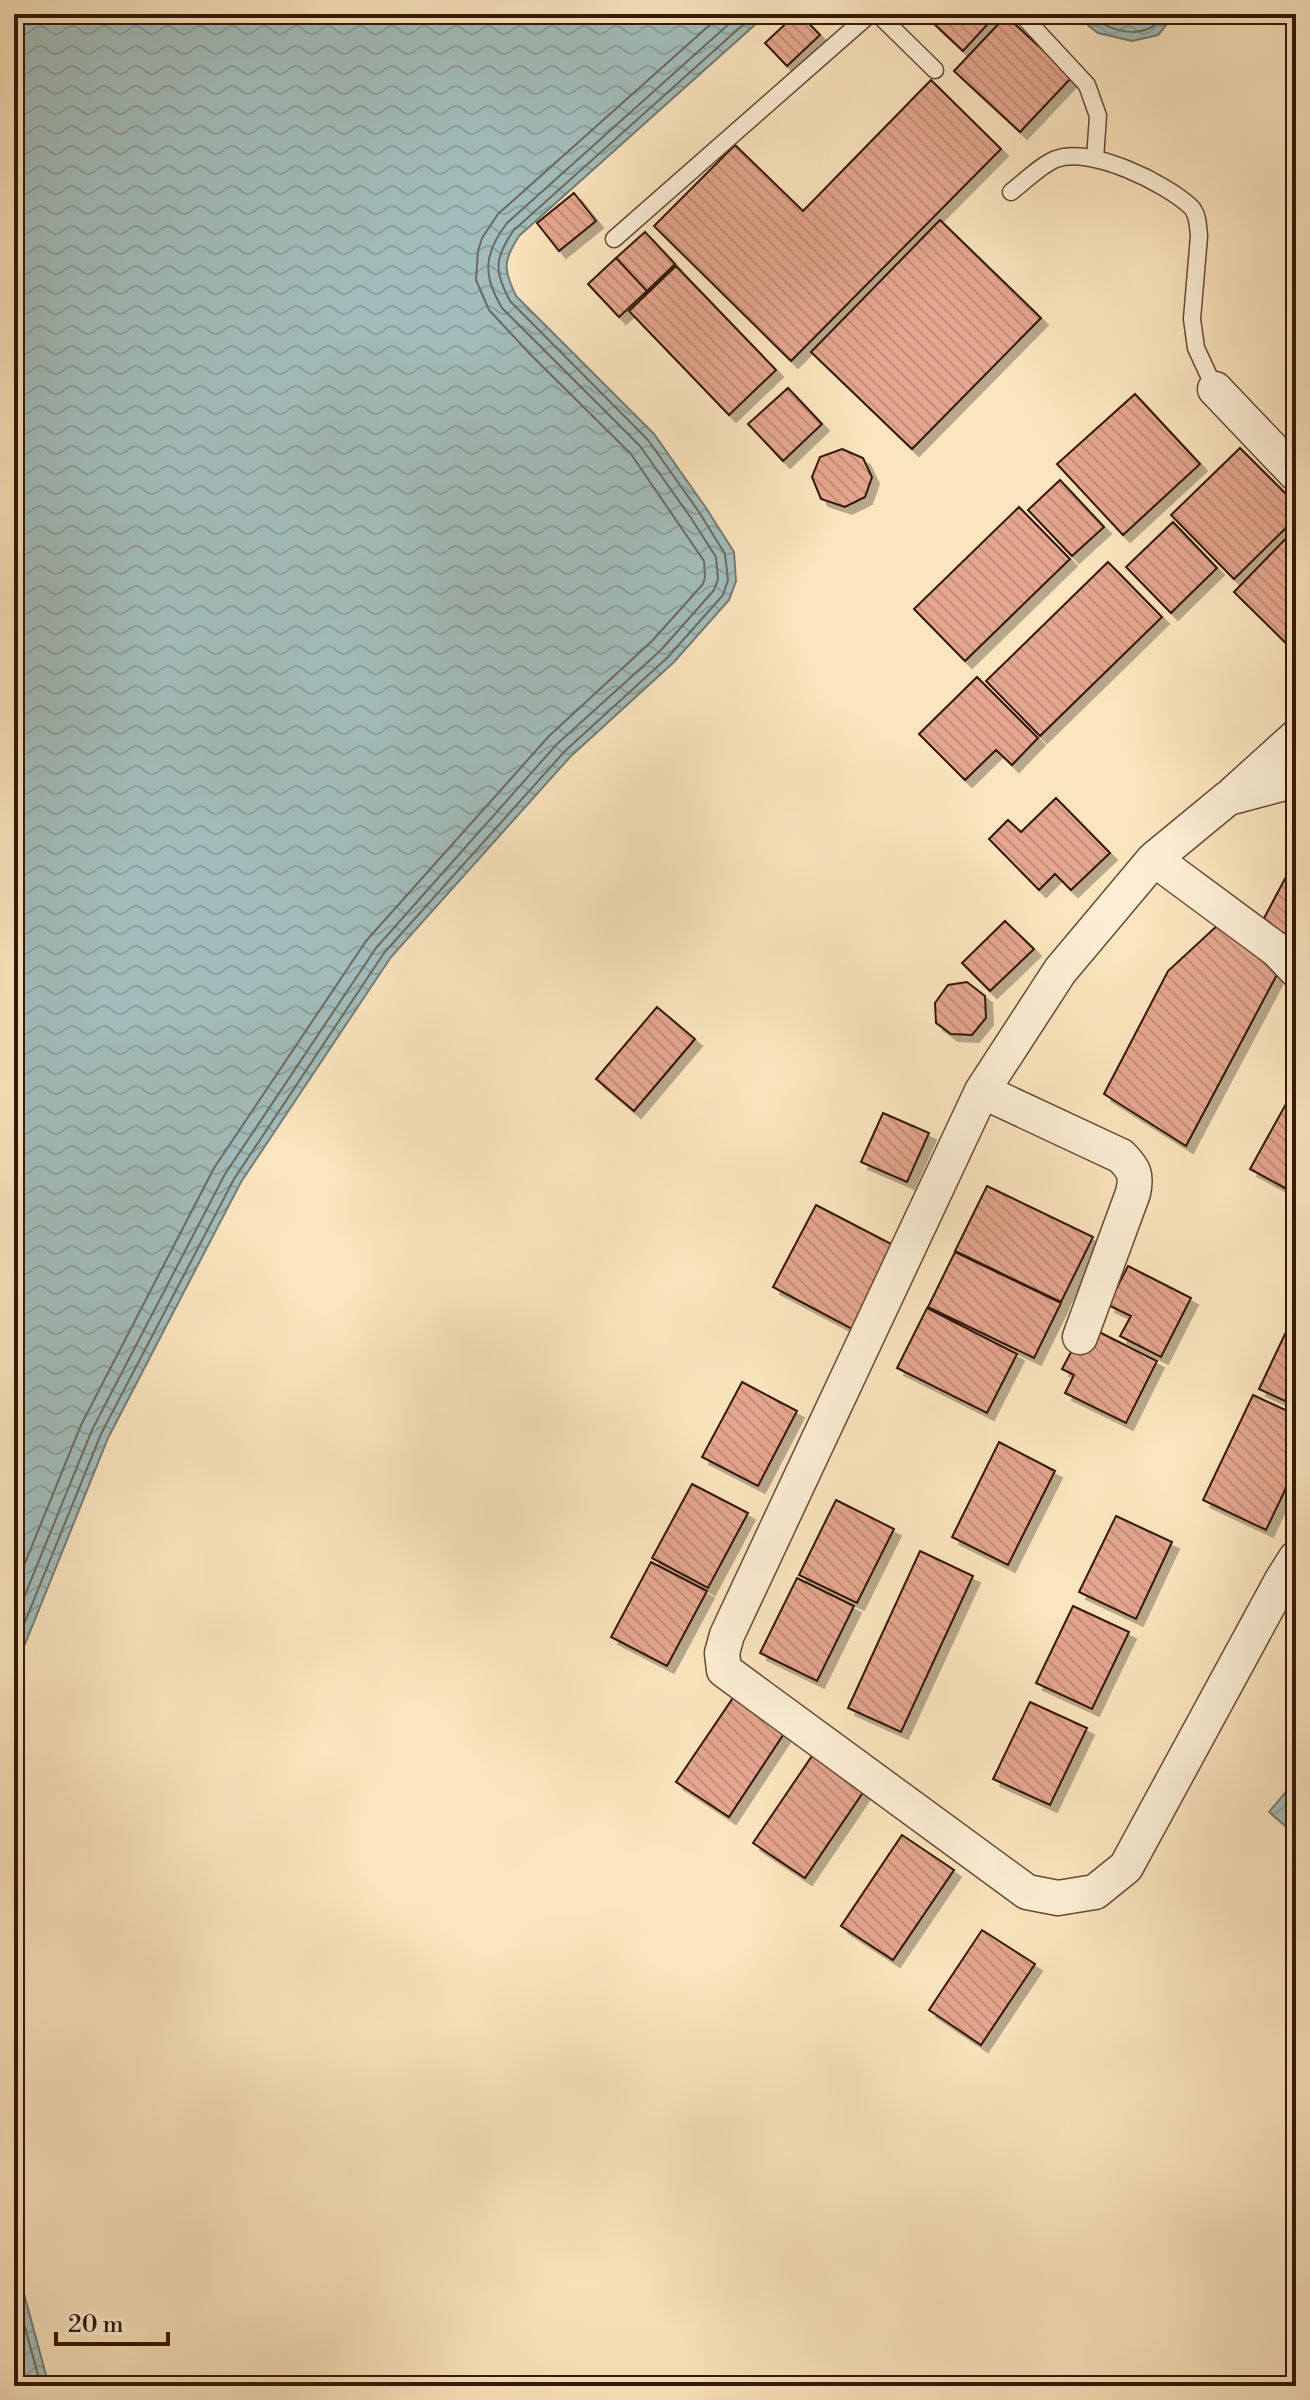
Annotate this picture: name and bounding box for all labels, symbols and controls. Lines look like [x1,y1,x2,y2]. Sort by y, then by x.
scale bar [56,2296,168,2346]
text: 20 m [68,2310,124,2340]

